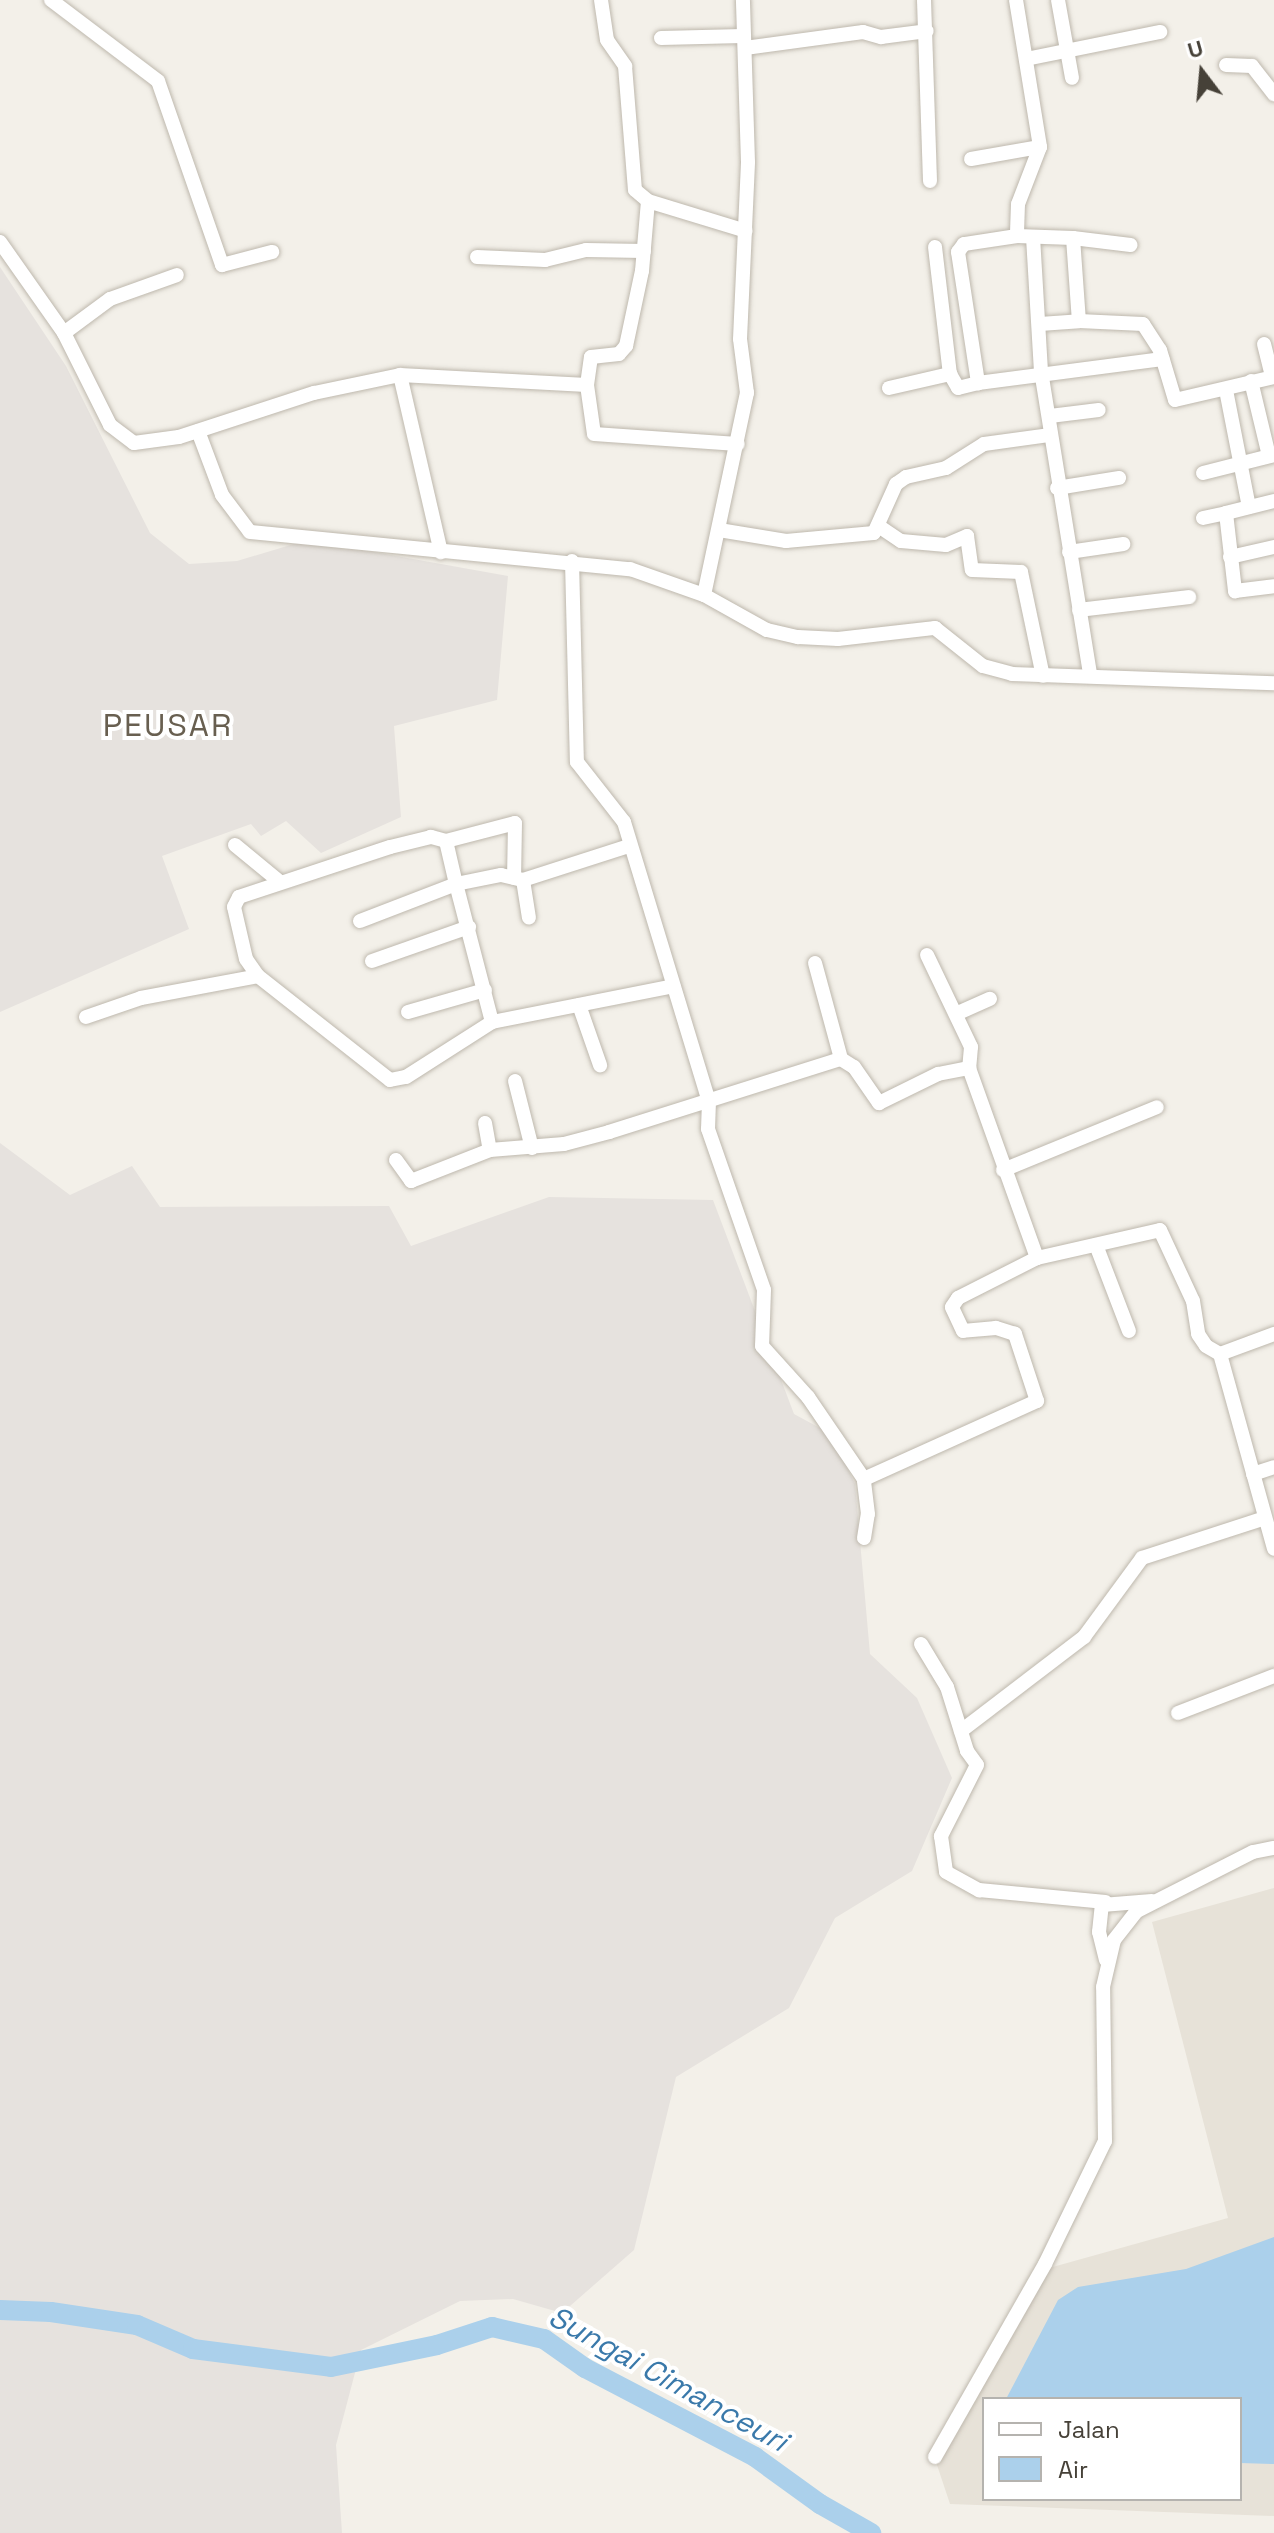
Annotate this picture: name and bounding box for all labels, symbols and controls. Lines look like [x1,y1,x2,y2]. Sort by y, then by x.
north arrow [1162,32,1242,112]
text: U [1184,33,1206,64]
district label: PEUSAR [103,706,233,744]
water label: Sungai Cimanceuri [542,2298,794,2460]
legend [982,2397,1242,2501]
text: Jalan [1058,2414,1120,2445]
text: Air [1058,2454,1088,2485]

